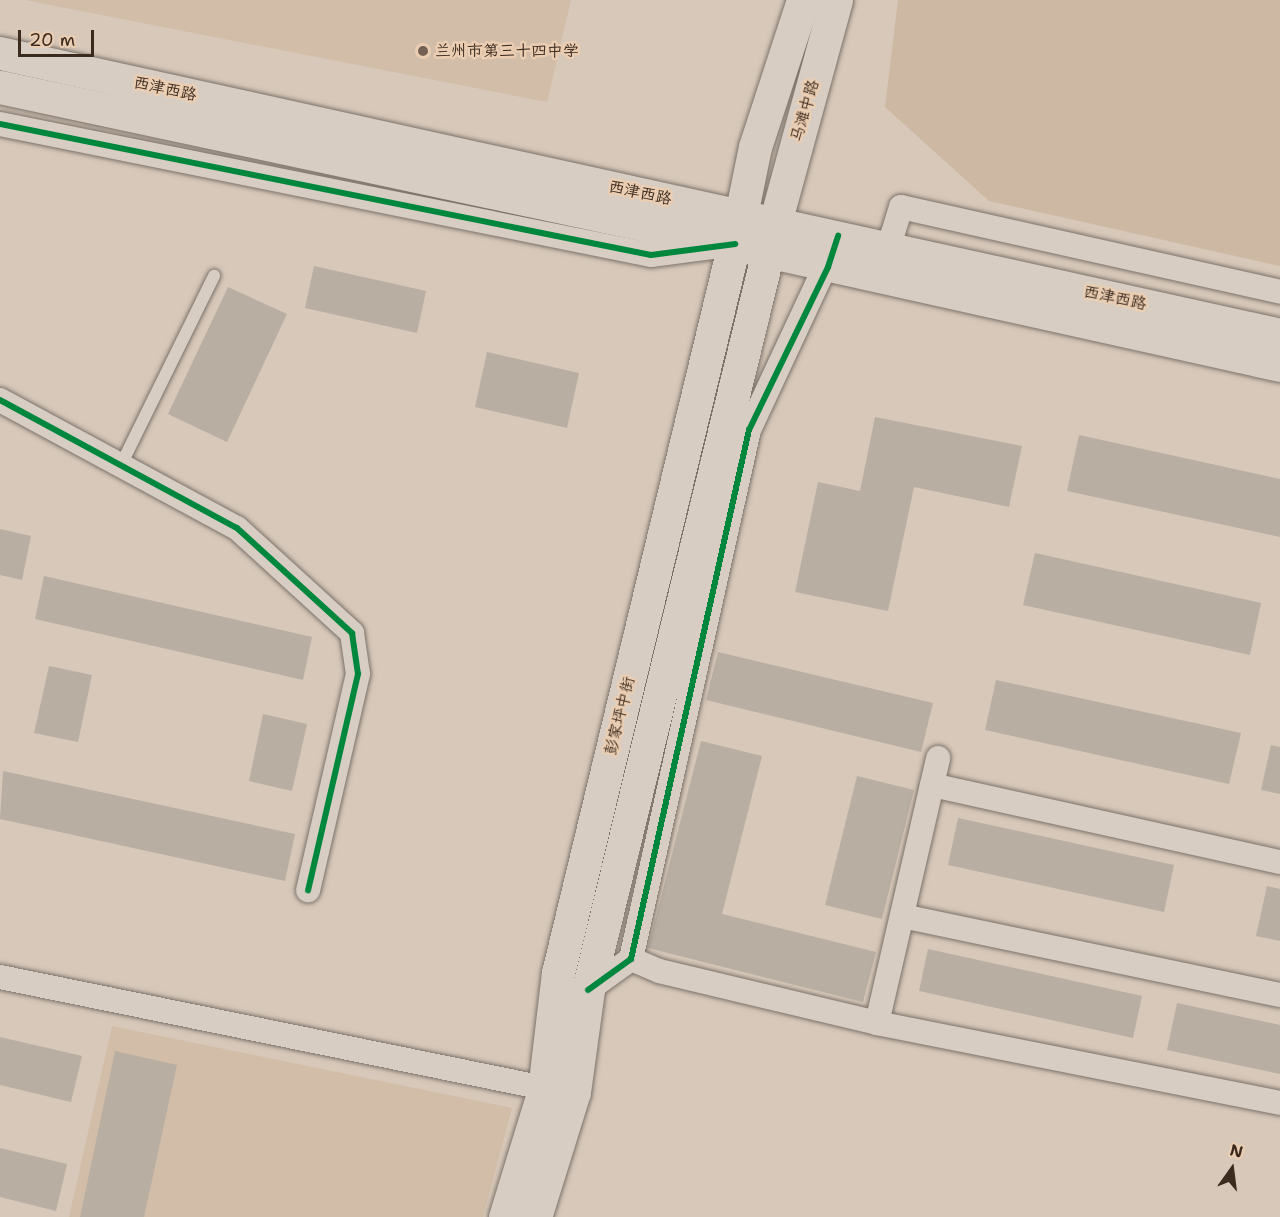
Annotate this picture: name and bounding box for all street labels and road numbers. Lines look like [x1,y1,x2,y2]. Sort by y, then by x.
street label: 西津西路 [132,73,198,105]
street label: 马滩中路 [787,78,823,144]
street label: 西津西路 [607,177,673,209]
street label: 西津西路 [1082,282,1148,314]
street label: 彭家坪中街 [601,675,639,757]

